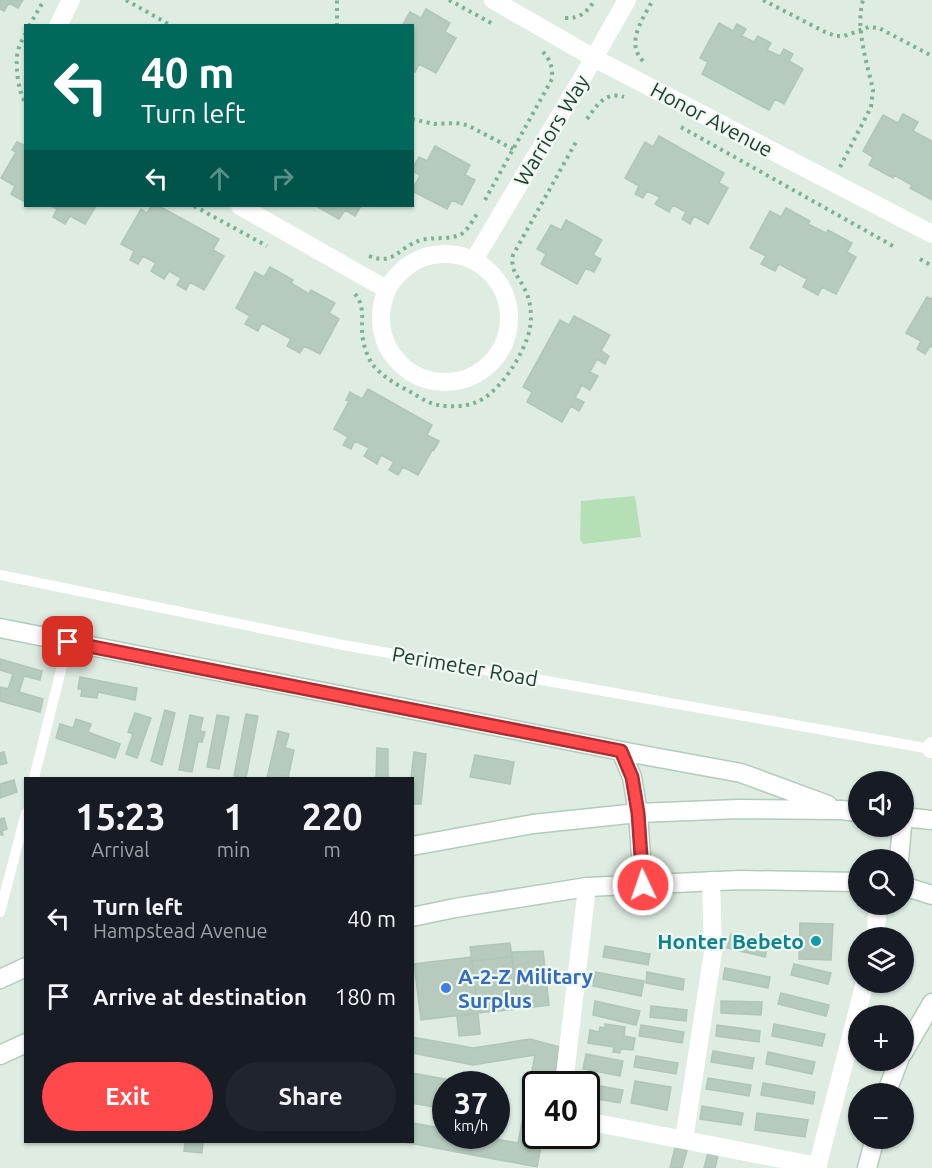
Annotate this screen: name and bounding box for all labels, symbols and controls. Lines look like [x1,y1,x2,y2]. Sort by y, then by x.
icon: left [42,48,120,126]
text: 40 m [141,49,235,96]
street label: Warriors Way [509,70,593,190]
street label: Honor Avenue [647,77,777,161]
text: Turn left [141,98,245,128]
icon: left [140,162,173,195]
icon: ahead [203,162,236,195]
icon: right [266,162,299,195]
pin [42,616,93,667]
icon: arrive [51,625,84,658]
street label: Perimeter Road [390,641,540,691]
map controls [848,771,914,1149]
button: sound [848,771,914,837]
text: 15:23 [75,796,165,837]
text: 1 [223,796,244,837]
text: 220 [302,796,363,837]
text: Arrival [91,838,150,861]
text: min [217,838,250,861]
text: m [324,838,341,861]
button: search [848,849,914,915]
position arrow [611,853,675,917]
text: Turn left [93,894,183,919]
icon: left [42,902,75,935]
text: 40 m [347,906,396,931]
text: Hampstead Avenue [93,919,268,942]
button: layers [848,927,914,993]
place label: Honter Bebeto [657,929,804,953]
marker: Honter Bebeto [809,934,823,948]
place label: A-2-Z Military Surplus [458,964,593,1012]
icon: arrive [42,980,75,1013]
marker: A-2-Z Military Surplus [439,981,453,995]
text: Arrive at destination [93,984,307,1009]
text: 180 m [335,984,396,1009]
button: + [848,1005,914,1071]
button: Exit [42,1062,213,1131]
button: Share [225,1062,396,1131]
speed limit sign: 40 [522,1071,600,1149]
button: − [848,1083,914,1149]
text: 37 [454,1086,488,1120]
text: km/h [454,1117,488,1134]

